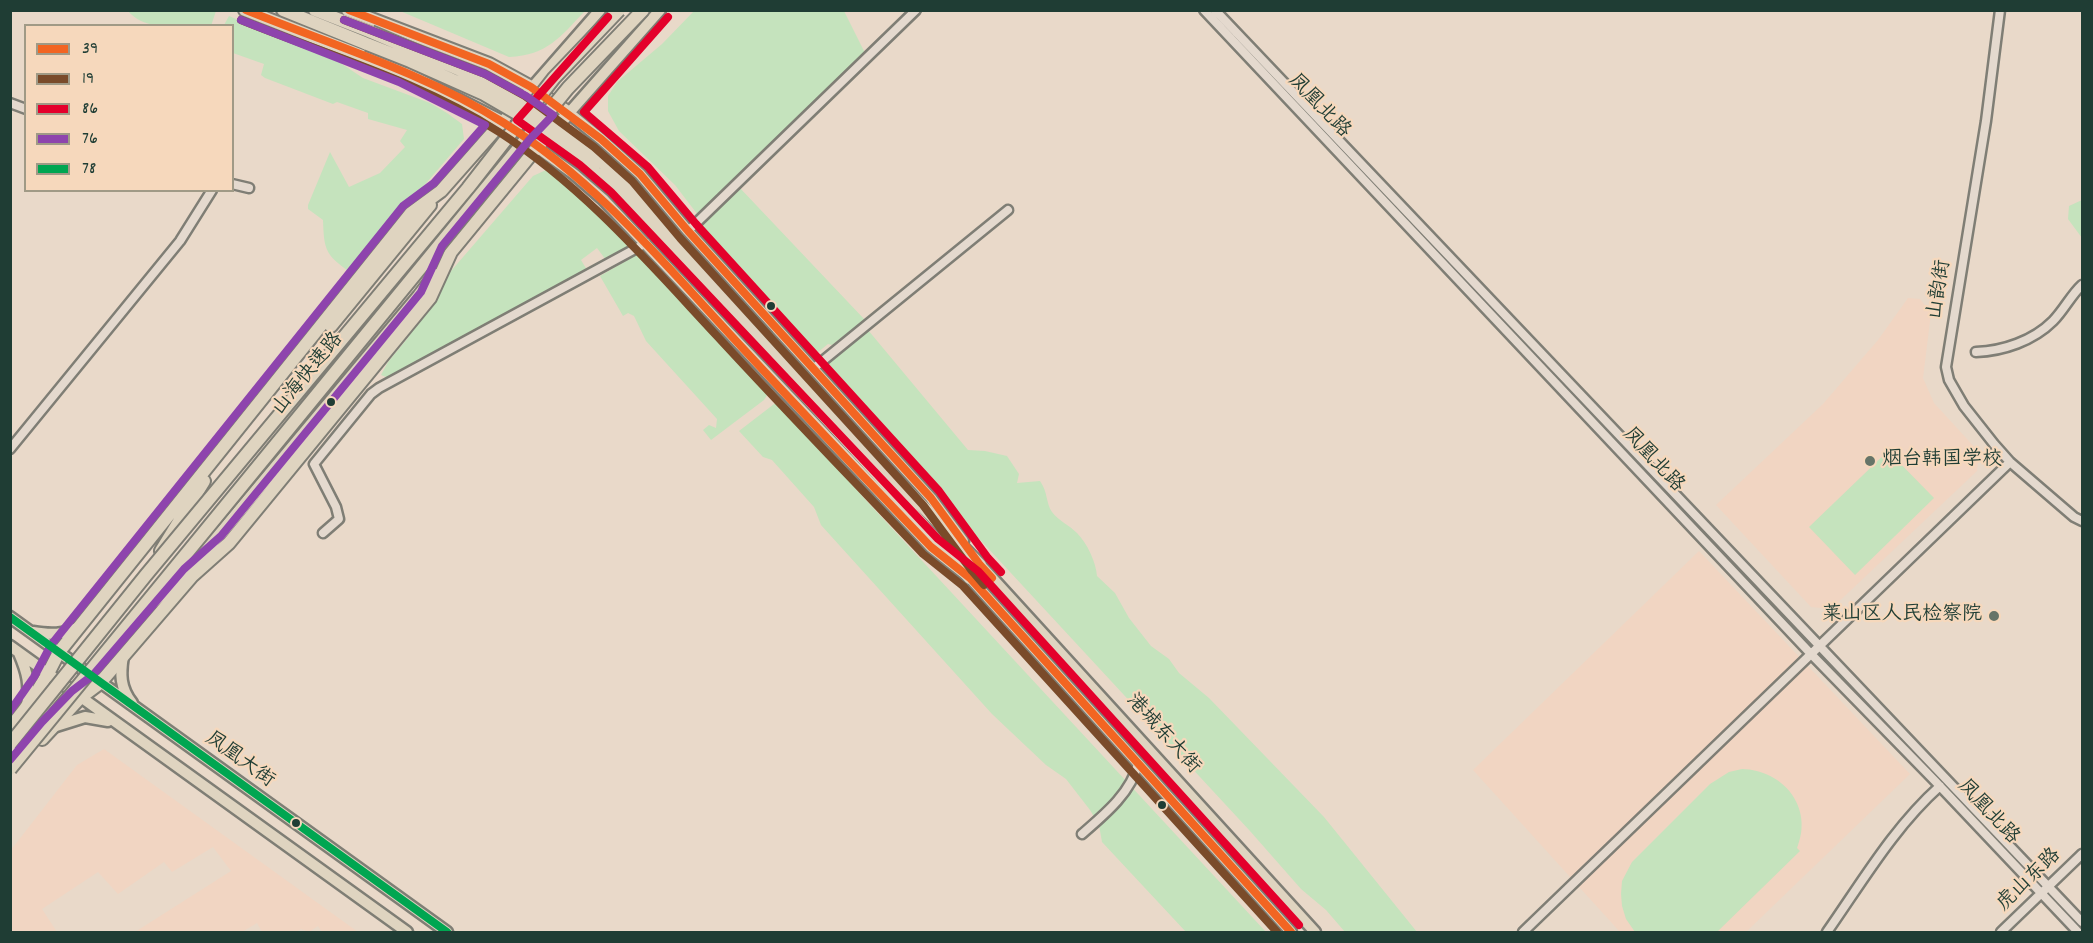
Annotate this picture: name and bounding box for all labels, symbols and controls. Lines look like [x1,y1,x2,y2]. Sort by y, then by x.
legend [24,24,234,192]
text: 39 [82,37,98,62]
text: 19 [82,67,94,92]
street label: 凤凰北路 [1282,70,1354,144]
text: 86 [82,97,98,122]
text: 76 [82,127,98,152]
text: 78 [82,157,96,182]
street label: 山韵街 [1924,258,1958,322]
unlabelled marker [765,300,777,312]
street label: 山海快速路 [268,329,350,421]
unlabelled marker [325,396,337,408]
street label: 凤凰北路 [1616,424,1688,498]
place label: 烟台韩国学校 [1882,449,2002,473]
marker: 烟台韩国学校 [1863,454,1877,468]
place label: 莱山区人民检察院 [1822,604,1982,628]
marker: 莱山区人民检察院 [1987,609,2001,623]
street label: 港城东大街 [1120,690,1204,780]
street label: 凤凰大街 [200,728,278,794]
street label: 凤凰北路 [1951,776,2023,850]
unlabelled marker [1156,799,1168,811]
unlabelled marker [290,817,302,829]
street label: 虎山东路 [1993,845,2067,917]

